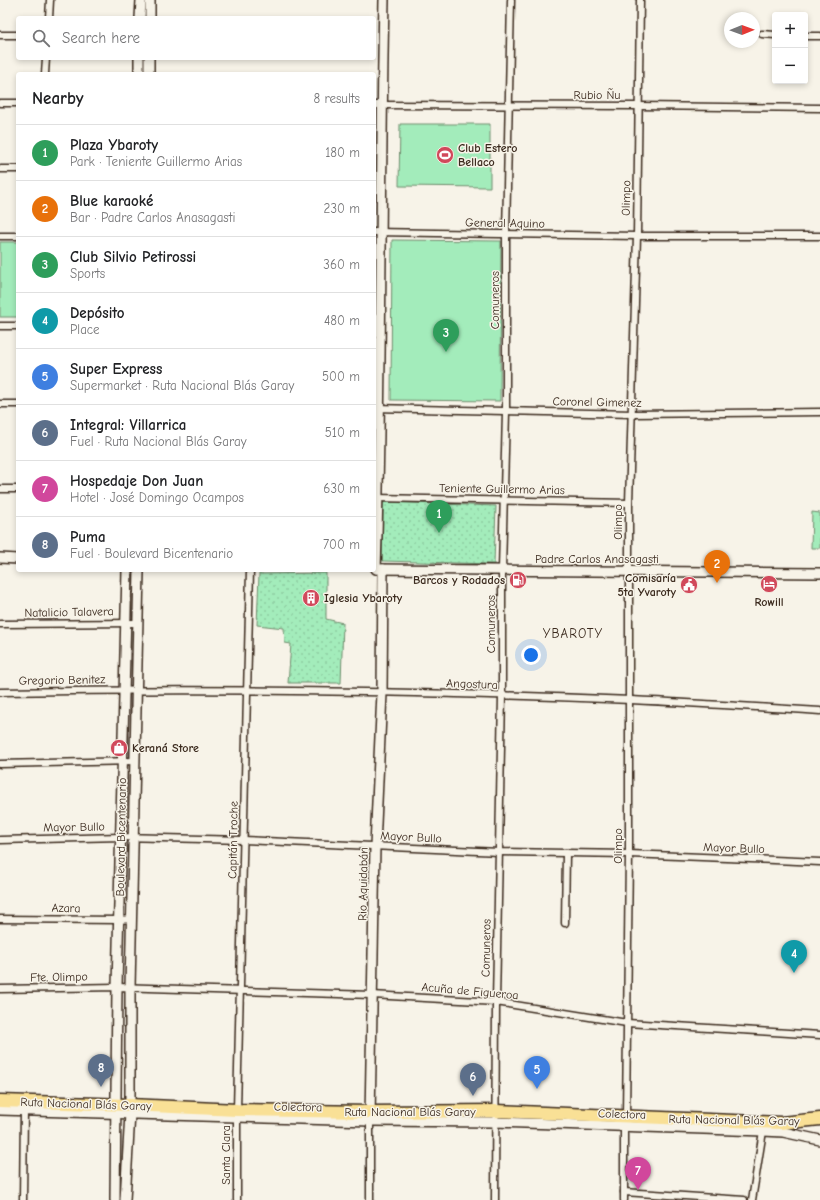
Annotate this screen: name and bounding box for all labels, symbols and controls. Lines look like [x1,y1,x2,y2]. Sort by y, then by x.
north arrow [724,12,760,48]
map controls [772,12,808,84]
button: + [772,12,808,48]
search box [16,16,376,60]
icon: search [30,27,52,49]
text: Search here [62,29,140,47]
button: − [772,48,808,84]
street label: Rubio Ñu [574,88,620,102]
text: Nearby [32,89,83,108]
text: 8 results [314,91,360,106]
text: Plaza Ybaroty [70,136,158,154]
place label: Club Estero Bellaco [458,141,517,169]
text: 1 [42,145,48,160]
text: 180 m [325,145,360,160]
sports icon: Club Estero Bellaco [435,145,455,165]
text: Park · Teniente Guillermo Arias [70,154,242,169]
street label: Olimpo [619,180,633,216]
text: Blue karaoké [70,192,153,210]
text: 2 [42,201,48,216]
text: 230 m [324,201,360,216]
text: Bar · Padre Carlos Anasagasti [70,210,235,225]
street label: General Aquino [465,215,545,231]
text: Club Silvio Petirossi [70,248,196,266]
text: 3 [42,257,48,272]
text: 360 m [323,257,360,272]
text: Sports [70,266,105,281]
street label: Comuneros [488,271,502,329]
text: Depósito [70,304,125,322]
text: 4 [42,313,48,328]
text: 480 m [324,313,360,328]
pin: 3 [433,319,459,352]
text: Place [70,322,100,337]
text: Super Express [70,360,162,378]
text: 5 [42,369,48,384]
text: 500 m [322,369,360,384]
text: Supermarket · Ruta Nacional Blás Garay [70,378,294,393]
street label: Coronel Gimenez [552,394,642,410]
text: Integral: Villarrica [70,416,186,434]
text: 6 [42,425,48,440]
text: 510 m [325,425,360,440]
text: Fuel · Ruta Nacional Blás Garay [70,434,247,449]
text: Hospedaje Don Juan [70,472,203,490]
text: 7 [42,481,48,496]
text: 630 m [323,481,360,496]
street label: Teniente Guillermo Arias [439,481,565,497]
text: Hotel · José Domingo Ocampos [70,490,244,505]
pin: 1 [426,500,452,533]
street label: Olimpo [611,504,625,540]
text: Puma [70,528,106,546]
text: 8 [42,537,48,552]
text: 700 m [323,537,360,552]
text: Fuel · Boulevard Bicentenario [70,546,233,561]
pin: 2 [704,550,730,583]
street label: Padre Carlos Anasagasti [535,552,659,566]
fuel station icon: Barcos y Rodados [508,570,528,590]
place label: Comisaría 5ta Yvaroty [617,571,676,599]
place label: Barcos y Rodados [413,573,505,587]
hotel icon: Rowill [759,574,779,594]
public building icon: Comisaría 5ta Yvaroty [679,575,699,595]
building icon: Iglesia Ybaroty [301,588,321,608]
place label: Iglesia Ybaroty [324,591,403,605]
street label: Comuneros [484,595,498,653]
place label: Rowill [754,595,784,609]
street label: Natalicio Talavera [24,604,114,620]
district label: YBAROTY [543,626,603,641]
your location [521,645,541,665]
street label: Gregorio Benitez [18,672,106,688]
street label: Angostura [446,676,498,692]
shop icon: Keraná Store [109,738,129,758]
place label: Keraná Store [132,741,199,755]
street label: Boulevard Bicentenario [113,778,129,896]
street label: Capitán Troche [225,801,241,879]
street label: Mayor Bullo [43,819,105,835]
street label: Mayor Bullo [380,828,442,846]
street label: Olimpo [611,828,625,864]
street label: Mayor Bullo [703,840,765,856]
street label: Rio Aquidabán [355,847,371,921]
street label: Azara [51,901,81,915]
street label: Comuneros [478,919,494,977]
pin: 4 [781,940,807,973]
street label: Fte. Olimpo [30,969,88,985]
street label: Acuña de Figueroa [421,980,519,1002]
pin: 8 [88,1054,114,1087]
pin: 5 [524,1056,550,1089]
pin: 6 [460,1063,486,1096]
street label: Ruta Nacional Blás Garay [20,1095,152,1113]
street label: Colectora [274,1100,322,1114]
street label: Ruta Nacional Blás Garay [344,1105,476,1119]
street label: Colectora [598,1106,646,1122]
street label: Ruta Nacional Blás Garay [668,1112,800,1128]
street label: Santa Clara [219,1125,233,1185]
pin: 7 [625,1157,651,1190]

